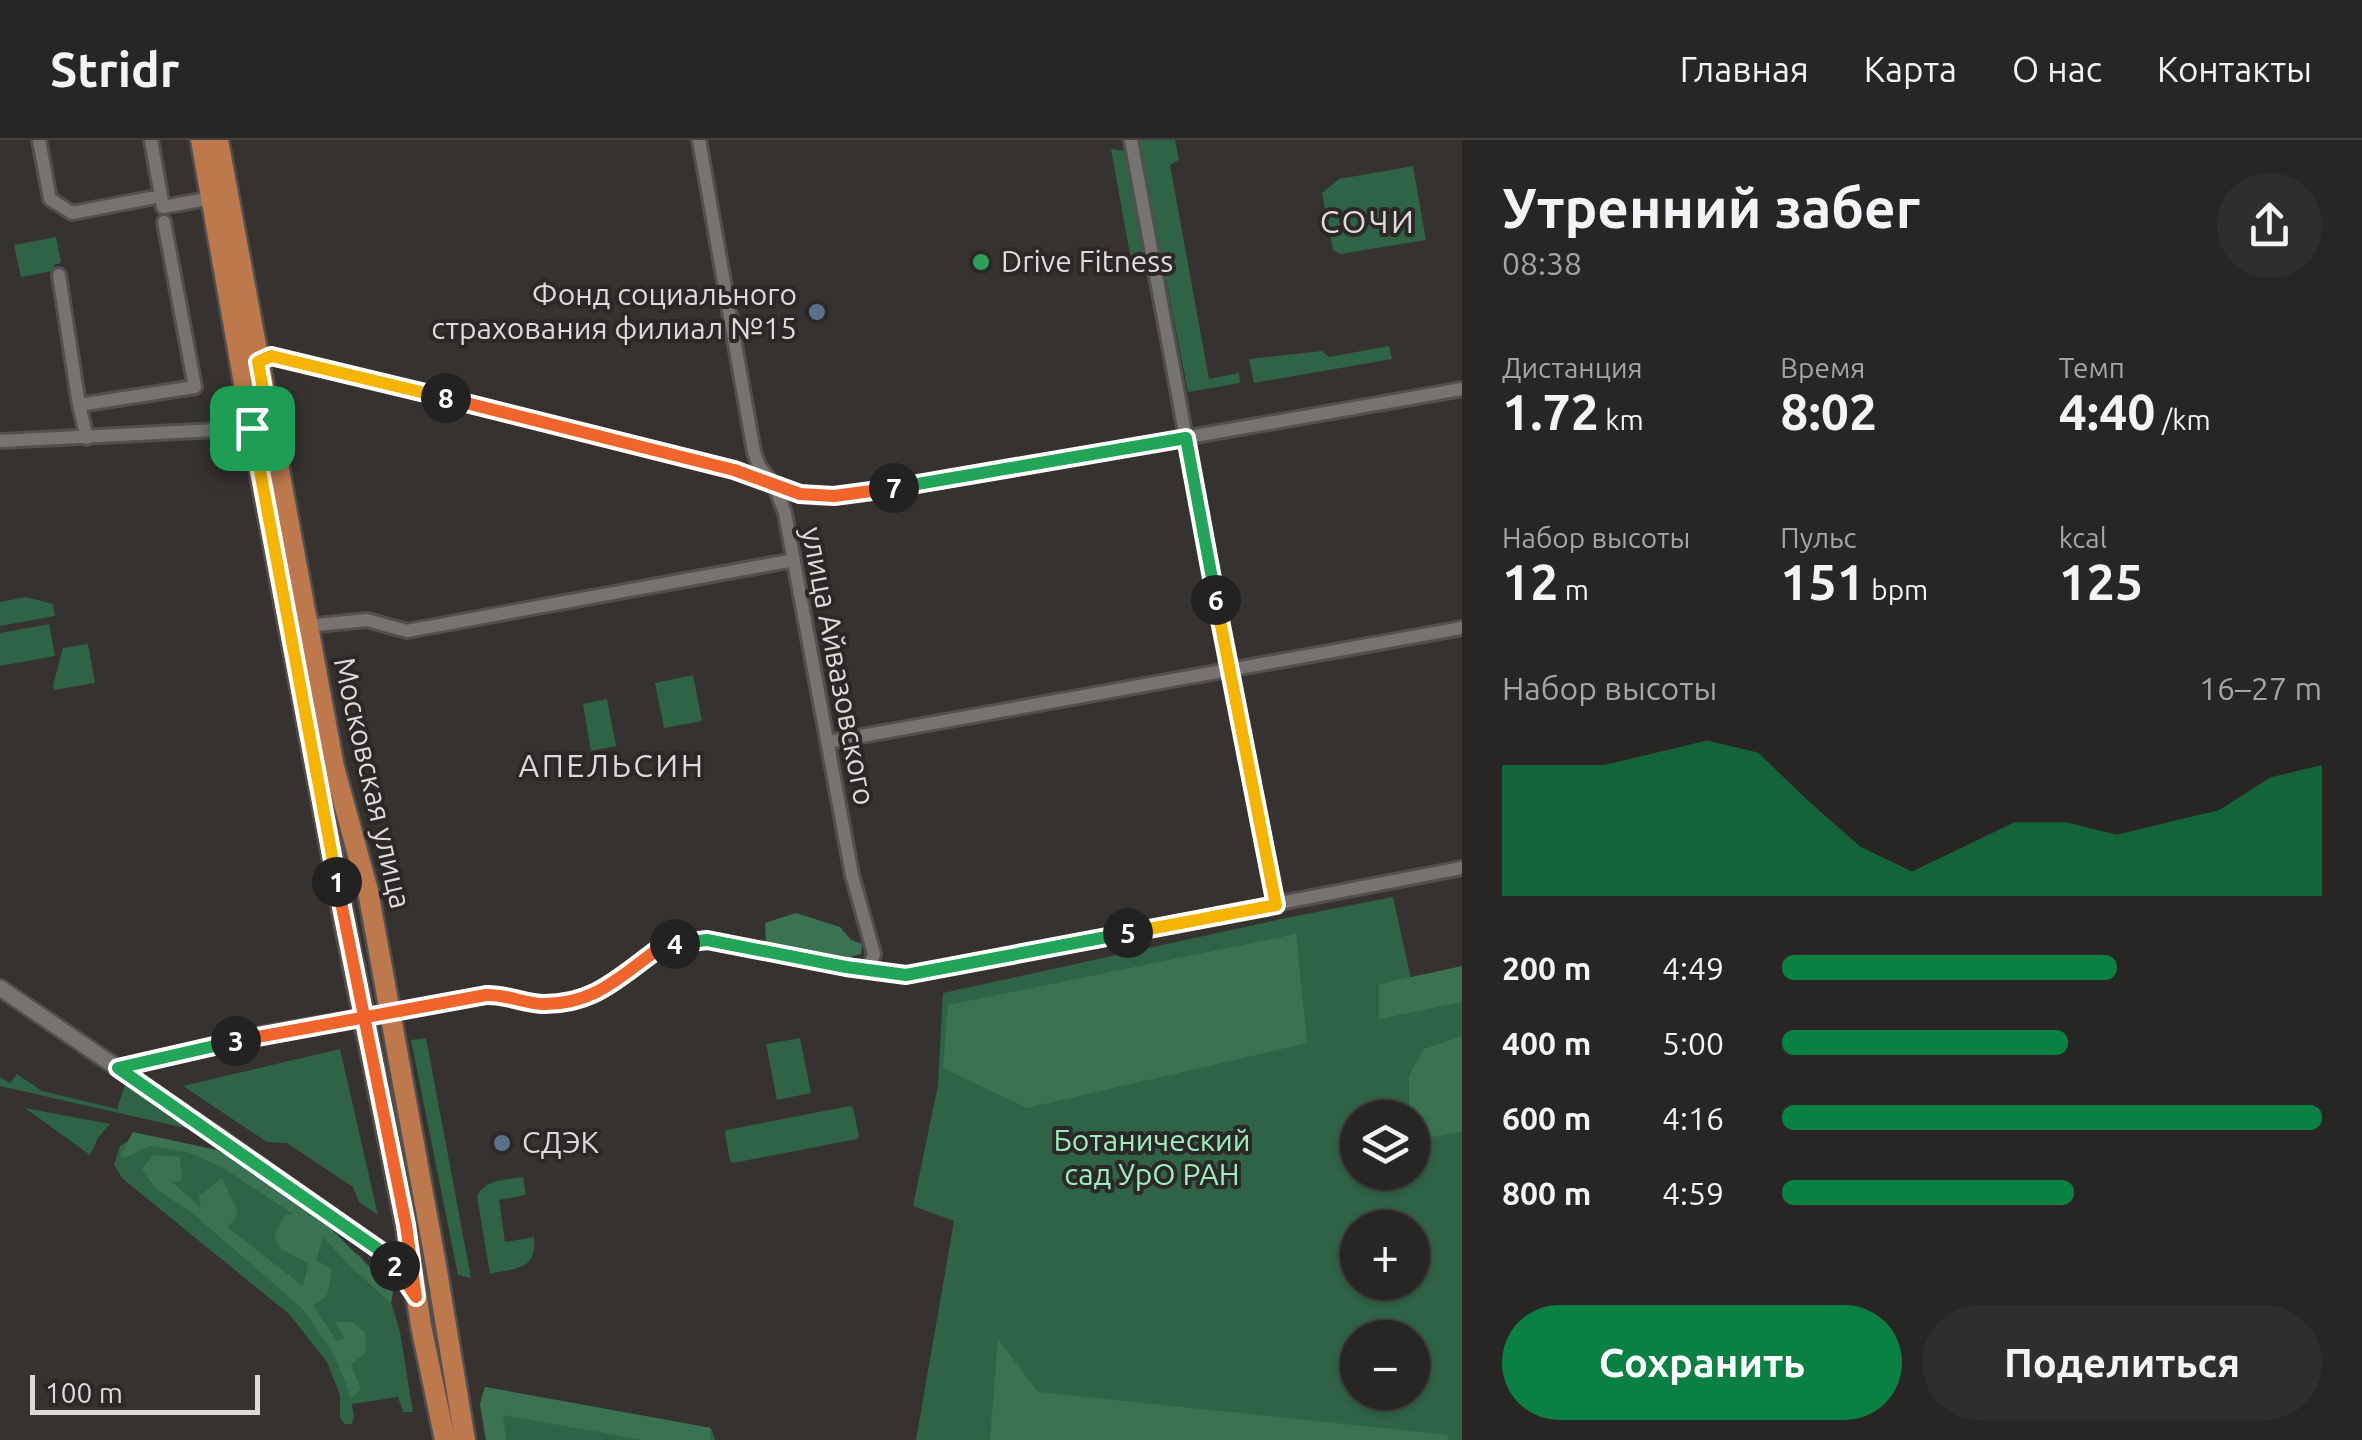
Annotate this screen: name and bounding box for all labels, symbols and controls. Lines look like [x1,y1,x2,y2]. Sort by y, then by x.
text: Stridr [50,42,180,96]
text: Главная [1680,49,1809,89]
text: Карта [1864,49,1957,89]
text: О нас [2012,49,2102,89]
text: Контакты [2157,49,2312,89]
button: share [2217,173,2322,278]
text: Утренний забег [1502,177,1920,238]
district label: СОЧИ [1320,203,1416,239]
place label: Drive Fitness [1001,244,1173,278]
text: 08:38 [1502,245,1582,281]
marker: Drive Fitness [970,251,992,273]
place label: Фонд социального страхования филиал №15 [431,277,797,345]
marker: Фонд социального страхования филиал №15 [806,301,828,323]
text: Дистанция [1502,352,1643,383]
text: Время [1780,352,1865,383]
text: Темп [2059,352,2125,383]
pin: 8 [421,373,471,423]
text: 8 [438,382,454,413]
text: 1.72 [1502,383,1599,439]
text: 8:02 [1780,383,1877,439]
text: 4:40 [2059,383,2156,439]
pin [210,386,295,471]
icon: arrive [225,401,280,456]
text: km [1599,404,1644,435]
text: /km [2156,404,2211,435]
pin: 7 [869,463,919,513]
text: 7 [886,472,902,503]
text: Набор высоты [1502,522,1690,553]
text: Пульс [1780,522,1857,553]
text: kcal [2059,522,2107,553]
street label: улица Айвазовского [795,524,883,808]
text: 12 [1502,553,1558,609]
text: 151 [1780,553,1865,609]
text: 125 [2059,553,2143,609]
text: m [1558,574,1589,605]
text: bpm [1865,574,1928,605]
pin: 6 [1191,575,1241,625]
text: 6 [1208,584,1224,615]
street label: Московская улица [328,654,418,912]
text: Набор высоты [1502,670,1717,706]
text: 16–27 m [2199,670,2322,706]
district label: АПЕЛЬСИН [518,747,706,783]
pin: 1 [312,857,362,907]
text: 1 [329,866,345,897]
pin: 5 [1103,908,1153,958]
text: 5 [1120,917,1136,948]
pin: 4 [650,919,700,969]
text: 4 [667,928,683,959]
text: 200 m [1502,950,1591,986]
text: 4:49 [1662,950,1724,986]
pin: 3 [211,1016,261,1066]
text: 3 [228,1025,244,1056]
text: 400 m [1502,1025,1591,1061]
text: 5:00 [1662,1025,1724,1061]
map controls [1340,1100,1430,1410]
button: layers [1340,1100,1430,1190]
text: 600 m [1502,1100,1591,1136]
text: 4:16 [1662,1100,1724,1136]
park label: Ботанический сад УрО РАН [1053,1123,1251,1191]
place label: СДЭК [522,1125,599,1159]
marker: СДЭК [491,1132,513,1154]
text: 800 m [1502,1175,1591,1211]
text: 4:59 [1662,1175,1724,1211]
button: + [1340,1210,1430,1300]
pin: 2 [370,1241,420,1291]
text: 2 [387,1250,403,1281]
button: Сохранить [1502,1305,1902,1420]
button: Поделиться [1922,1305,2322,1420]
button: − [1340,1320,1430,1410]
scale bar [30,1370,260,1414]
text: 100 m [45,1377,123,1408]

